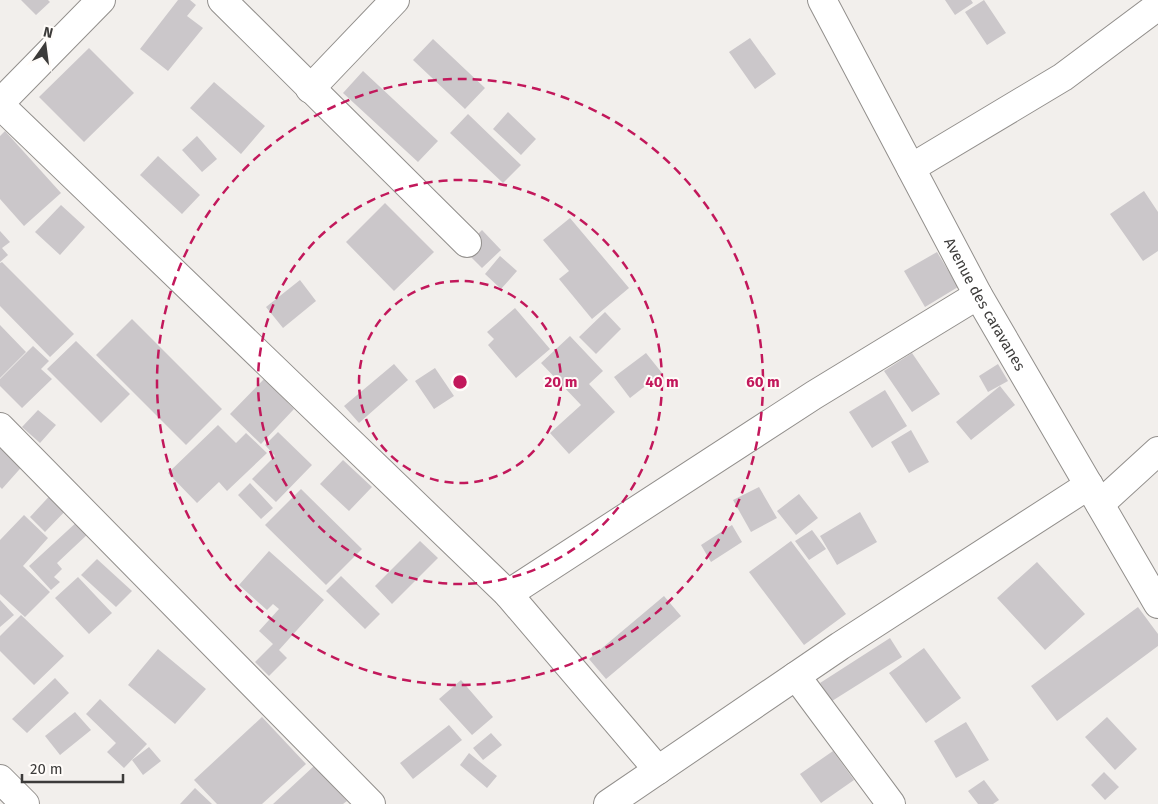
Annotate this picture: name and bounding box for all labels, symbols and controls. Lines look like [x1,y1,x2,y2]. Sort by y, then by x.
north arrow [20,20,70,70]
text: N [41,23,55,42]
street label: Avenue des caravanes [940,235,1029,374]
centre of rings [451,373,469,391]
text: 20 m [545,373,577,391]
text: 40 m [645,373,679,391]
text: 60 m [746,373,780,391]
scale bar [22,752,124,784]
text: 20 m [30,760,63,778]

